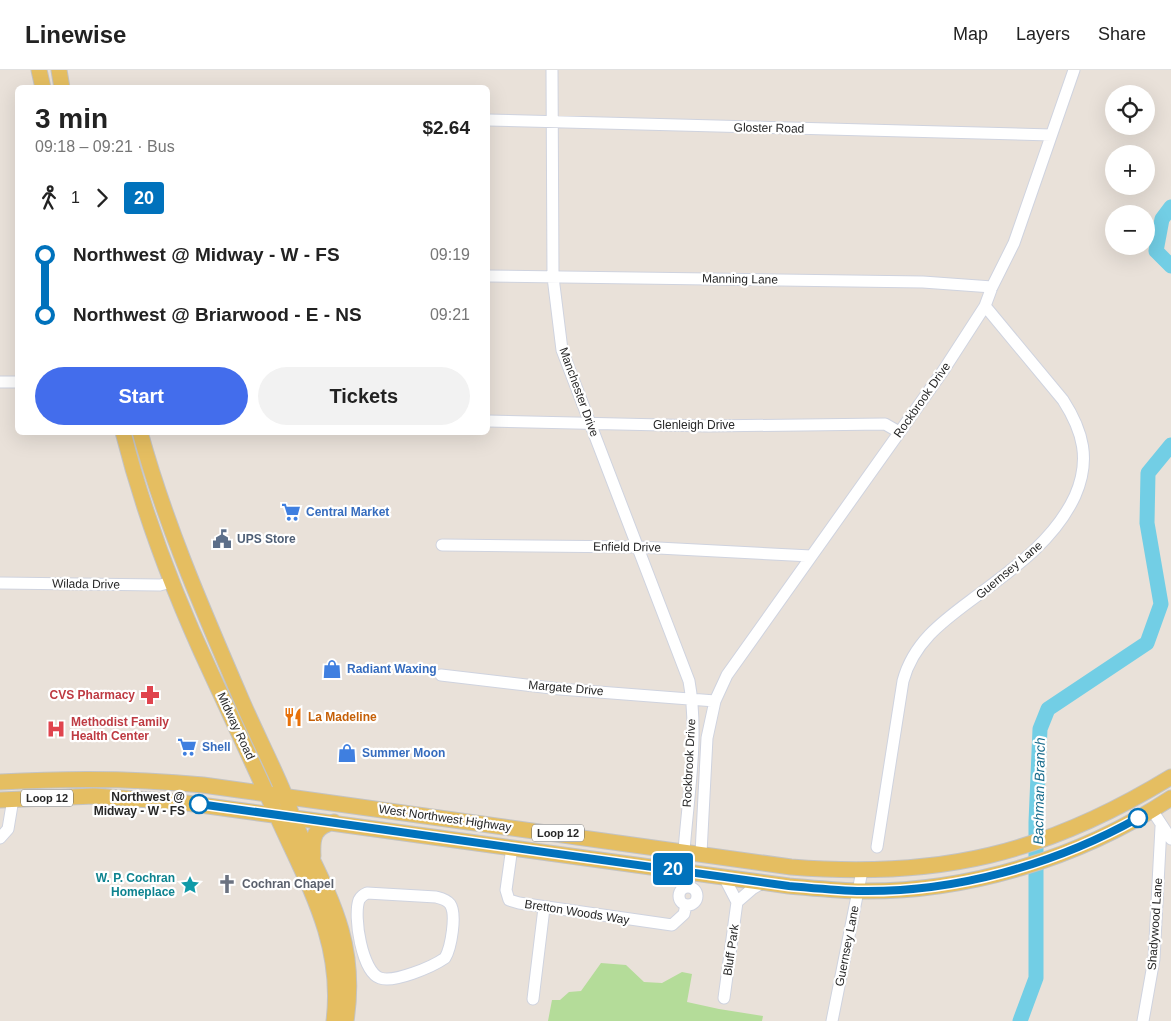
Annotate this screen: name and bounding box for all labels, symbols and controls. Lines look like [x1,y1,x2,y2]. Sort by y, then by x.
text: Linewise [25,21,126,48]
text: Map [953,24,988,44]
text: Layers [1016,24,1070,44]
text: Share [1098,24,1146,44]
map controls [1105,85,1155,255]
button: locate [1105,85,1155,135]
text: 3 min [35,103,108,134]
text: $2.64 [422,117,470,138]
street label: Gloster Road [734,120,804,136]
text: 09:18 – 09:21 · Bus [35,138,175,155]
button: + [1105,145,1155,195]
icon: walk [35,184,63,212]
icon: forward [88,184,116,212]
text: 20 [134,188,154,208]
text: 1 [71,189,80,206]
button: − [1105,205,1155,255]
text: Northwest @ Midway - W - FS [73,244,340,265]
text: 09:19 [430,246,470,263]
street label: Manning Lane [702,271,778,287]
text: Northwest @ Briarwood - E - NS [73,304,362,325]
text: 09:21 [430,306,470,323]
street label: Manchester Drive [556,345,602,439]
street label: Rockbrook Drive [891,359,953,440]
button: Start [35,367,248,425]
button: Tickets [258,367,470,425]
street label: Glenleigh Drive [653,418,735,432]
supermarket icon: Central Market [280,501,302,523]
place label: Central Market [306,505,389,519]
public building icon: UPS Store [211,528,233,550]
place label: UPS Store [237,532,296,546]
street label: Guernsey Lane [973,538,1045,602]
street label: Enfield Drive [593,539,661,555]
street label: Wilada Drive [52,576,120,592]
shop icon: Radiant Waxing [321,658,343,680]
place label: Radiant Waxing [347,662,437,676]
street label: Margate Drive [528,678,604,698]
pharmacy icon: CVS Pharmacy [139,684,161,706]
place label: CVS Pharmacy [50,688,135,702]
street label: Midway Road [214,690,258,762]
restaurant icon: La Madeline [282,706,304,728]
place label: La Madeline [308,710,377,724]
place label: Methodist Family Health Center [71,715,169,743]
hospital icon: Methodist Family Health Center [45,718,67,740]
street label: Rockbrook Drive [680,718,698,808]
supermarket icon: Shell [176,736,198,758]
water label: Bachman Branch [1030,737,1048,845]
place label: Shell [202,740,231,754]
shop icon: Summer Moon [336,742,358,764]
place label: Summer Moon [362,746,445,760]
road number: Loop 12 [21,790,73,806]
place label: Northwest @ Midway - W - FS [94,790,185,818]
marker: Northwest @ Midway - W - FS [189,794,209,814]
street label: West Northwest Highway [378,802,512,834]
unlabelled marker [1128,808,1148,828]
road number: Loop 12 [532,824,584,841]
line badge: 20 [650,853,696,885]
text: 20 [663,859,683,879]
place label: W. P. Cochran Homeplace [96,871,175,899]
church icon: Cochran Chapel [216,873,238,895]
place icon: W. P. Cochran Homeplace [179,874,201,896]
place label: Cochran Chapel [242,877,334,891]
street label: Shadywood Lane [1145,877,1165,971]
street label: Bretton Woods Way [524,897,630,927]
street label: Guernsey Lane [832,904,862,988]
street label: Bluff Park [720,922,742,977]

